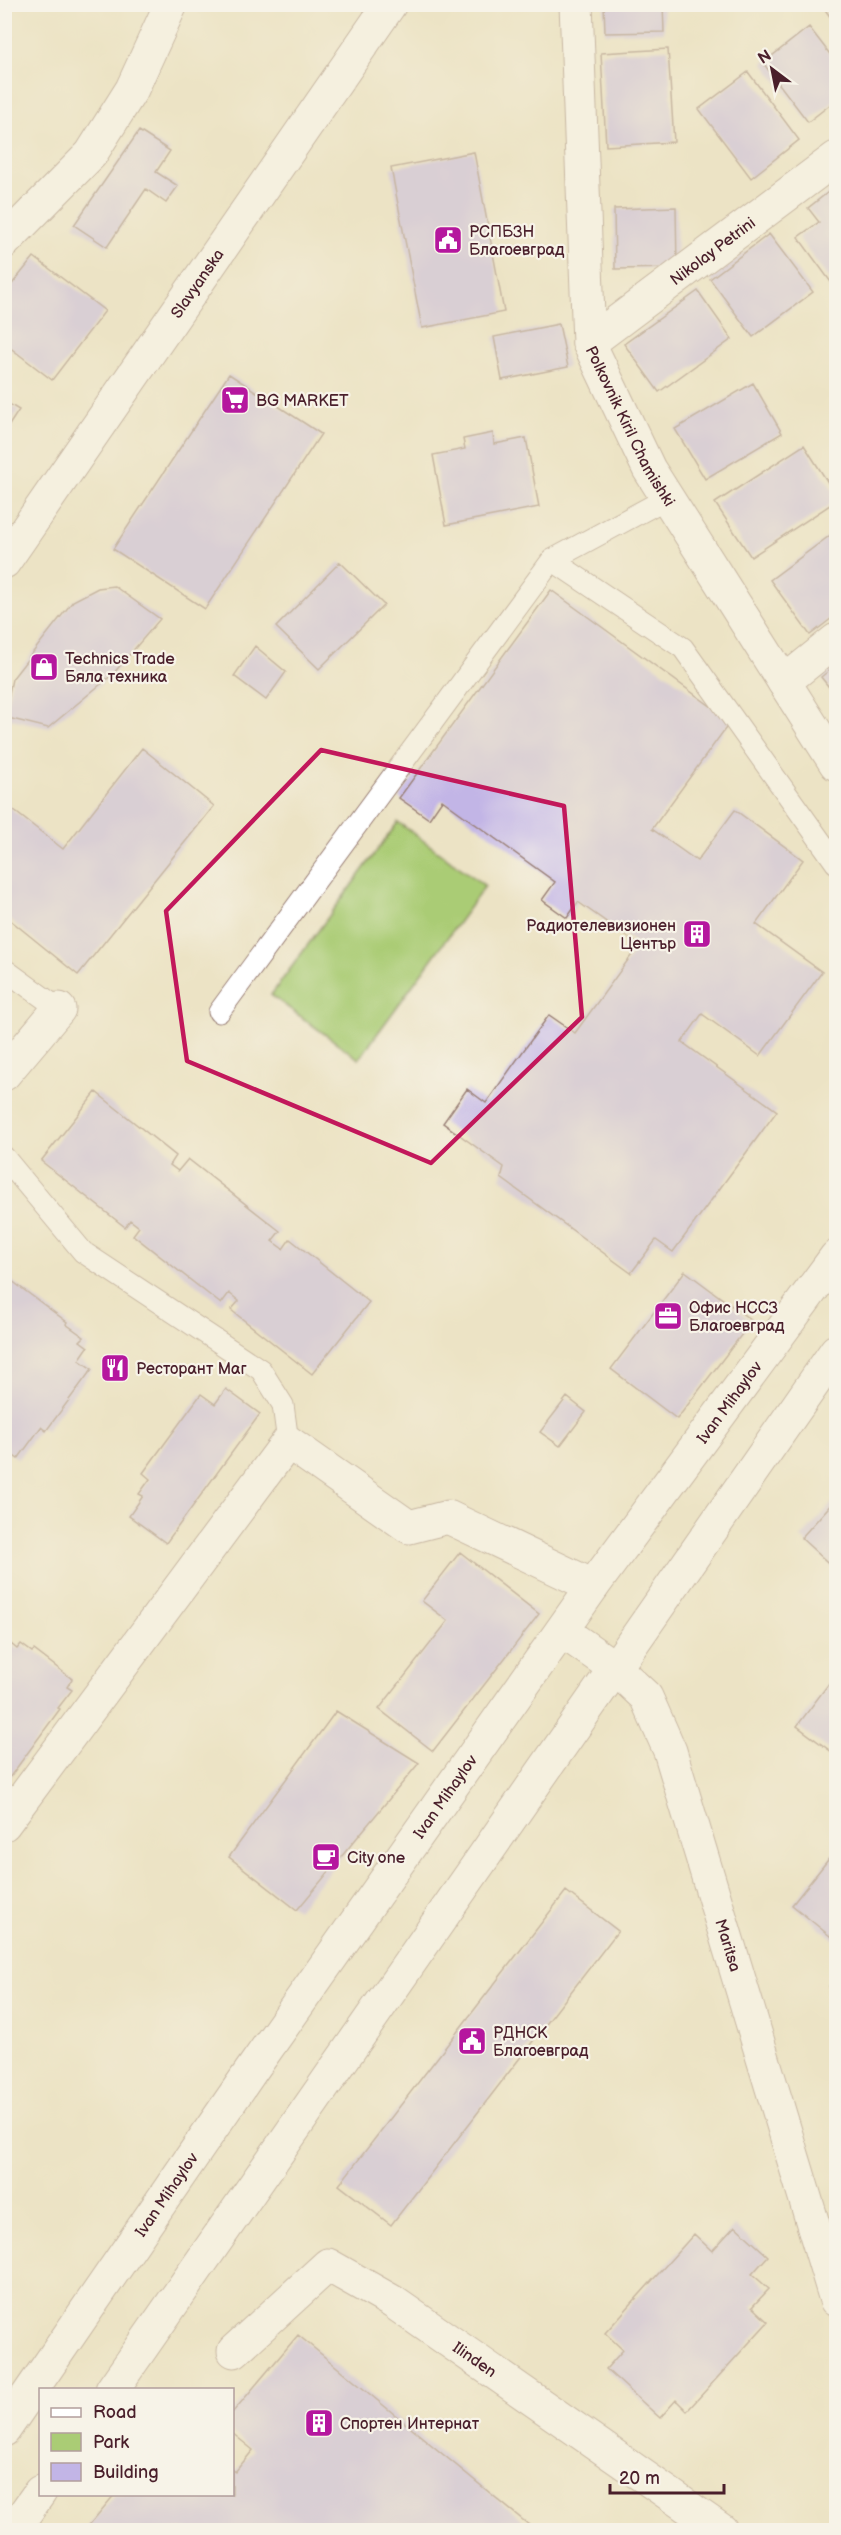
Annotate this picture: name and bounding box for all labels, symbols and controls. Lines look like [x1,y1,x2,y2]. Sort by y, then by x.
north arrow [742,39,802,99]
text: N [755,46,775,69]
street label: Nikolay Petrini [667,214,760,290]
place label: РСПБЗН Благоевград [469,223,565,260]
public building icon: РСПБЗН Благоевград [432,224,464,256]
street label: Slavyanska [168,246,229,322]
street label: Polkovnik Kiril Chamishki [581,343,678,510]
supermarket icon: BG MARKET [219,384,251,416]
place label: BG MARKET [256,392,349,411]
place label: Technics Trade Бяла техника [65,650,175,687]
shop icon: Technics Trade Бяла техника [28,651,60,683]
place label: Радиотелевизионен Център [526,917,676,954]
building icon: Радиотелевизионен Център [681,918,713,950]
place label: Офис НССЗ Благоевград [689,1299,785,1336]
office icon: Офис НССЗ Благоевград [652,1300,684,1332]
restaurant icon: Ресторант Маг [99,1352,131,1384]
street label: Ivan Mihaylov [693,1358,767,1448]
place label: Ресторант Маг [136,1360,247,1379]
street label: Ivan Mihaylov [410,1751,482,1843]
cafe icon: City one [310,1841,342,1873]
place label: City one [347,1849,406,1868]
street label: Maritsa [710,1917,744,1974]
place label: РДНСК Благоевград [493,2024,589,2061]
public building icon: РДНСК Благоевград [456,2025,488,2057]
street label: Ivan Mihaylov [132,2149,203,2241]
street label: Ilinden [449,2338,500,2382]
legend [39,2388,234,2496]
text: Road [93,2402,137,2423]
building icon: Спортен Интернат [303,2407,335,2439]
place label: Спортен Интернат [340,2415,480,2434]
text: Park [93,2432,129,2453]
scale bar [610,2457,724,2495]
text: Building [93,2462,159,2483]
text: 20 m [619,2468,660,2489]

